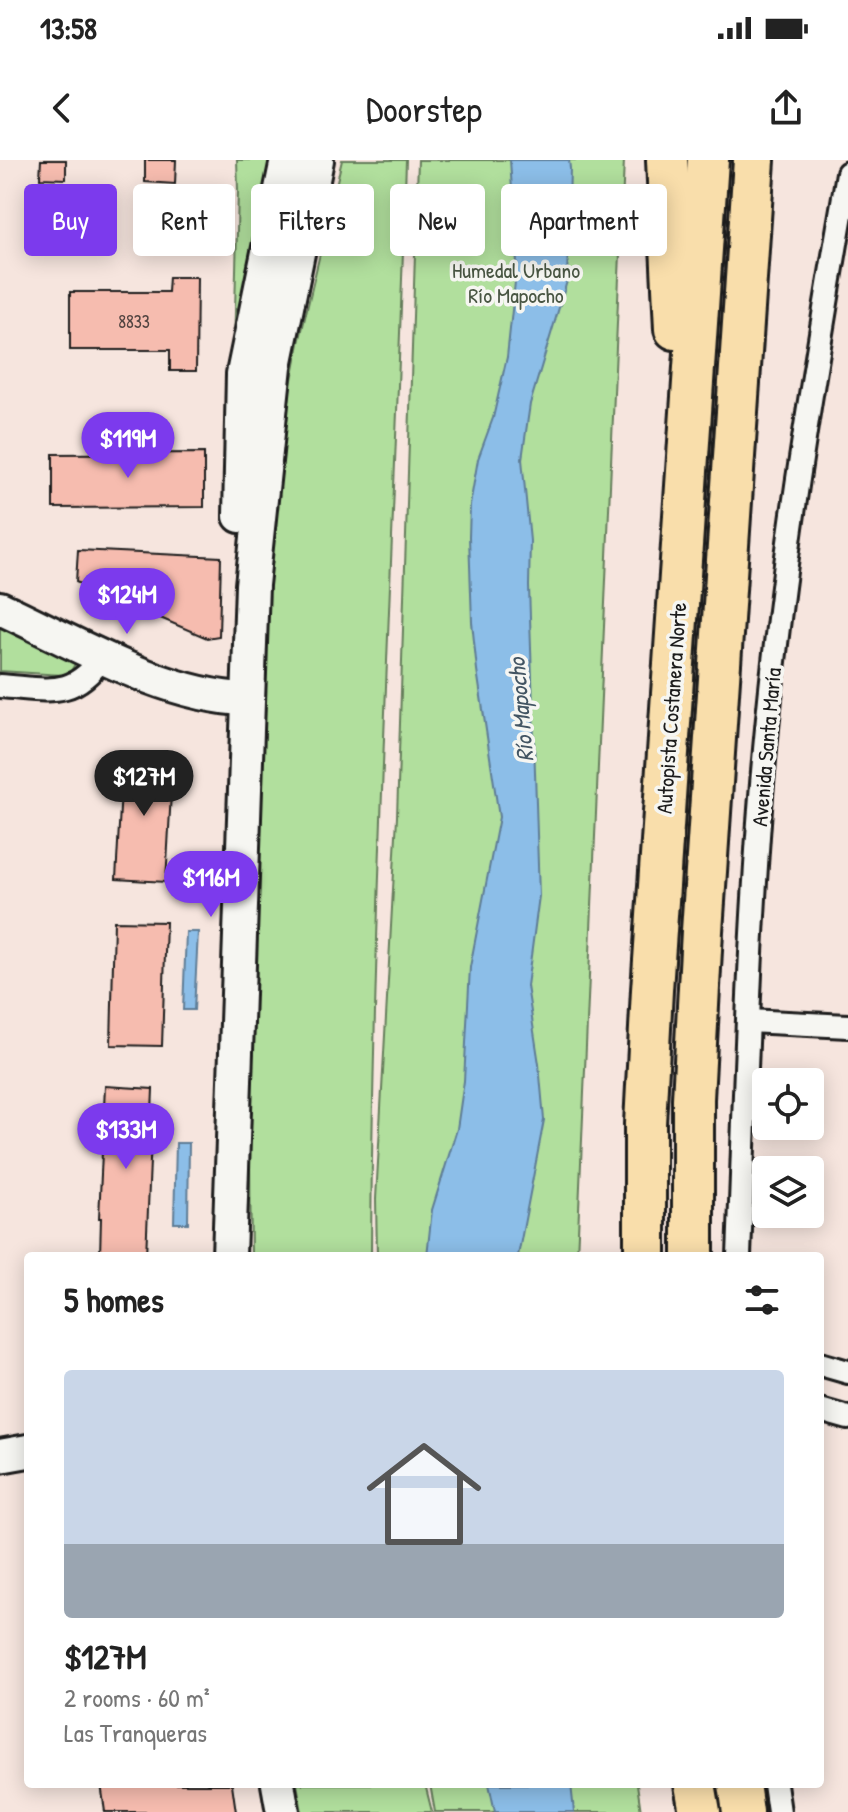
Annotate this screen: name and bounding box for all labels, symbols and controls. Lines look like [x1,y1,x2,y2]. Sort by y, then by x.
text: 13:58 [40,8,97,48]
text: Doorstep [366,84,482,133]
icon: back [40,86,84,130]
icon: share [764,86,808,130]
chip: Buy [24,184,117,256]
chip: Rent [133,184,235,256]
chip: Filters [251,184,374,256]
chip: New [390,184,485,256]
chip: Apartment [501,184,667,256]
park label: Humedal Urbano Río Mapocho [452,255,580,310]
house number: 8833 [118,309,150,334]
pin: $119M [72,412,184,480]
text: $119M [99,420,157,455]
pin: $124M [71,568,183,636]
text: $124M [97,576,157,611]
street label: Autopista Costanera Norte [649,601,693,815]
water label: Río Mapocho [499,654,541,763]
street label: Avenida Santa María [744,666,788,828]
pin: $127M [88,750,200,818]
text: $127M [112,758,176,793]
pin: $116M [155,851,267,919]
text: $116M [182,859,240,894]
map controls [752,1068,824,1228]
button: locate [752,1068,824,1140]
pin: $133M [70,1103,182,1171]
text: $133M [95,1111,157,1146]
button: layers [752,1156,824,1228]
text: 5 homes [64,1277,164,1323]
icon: filters [740,1278,784,1322]
icon: home [352,1422,496,1566]
text: $127M [64,1634,147,1680]
text: 2 rooms · 60 m² [64,1680,210,1715]
text: Las Tranqueras [64,1715,207,1750]

